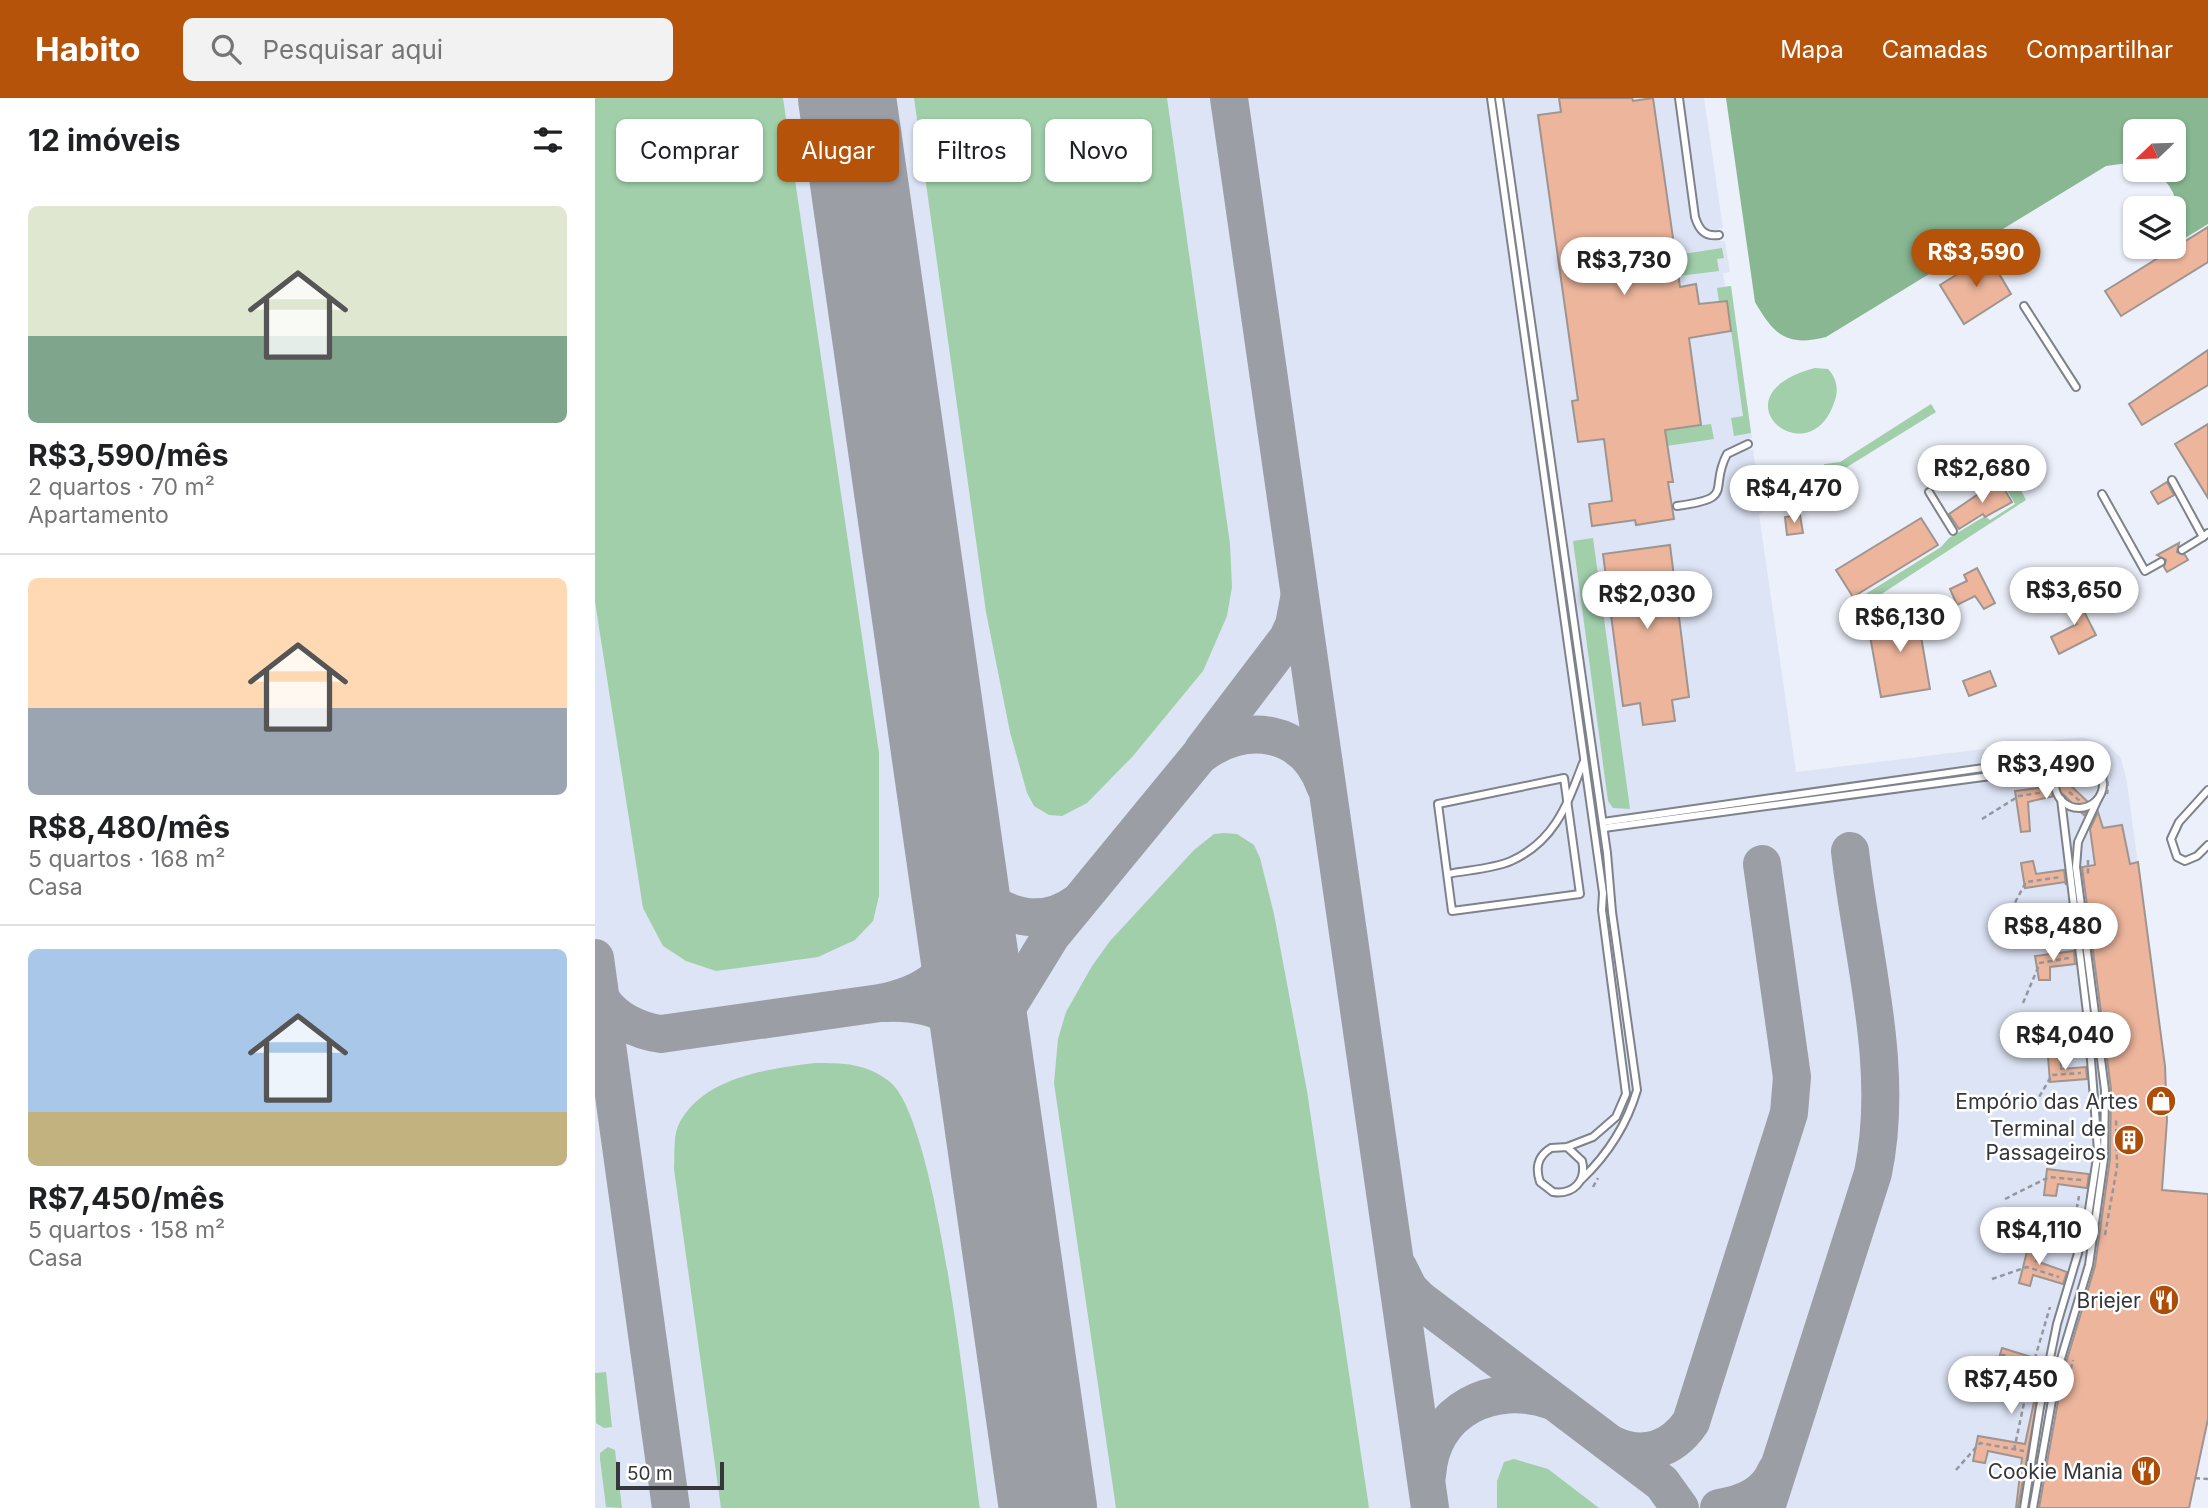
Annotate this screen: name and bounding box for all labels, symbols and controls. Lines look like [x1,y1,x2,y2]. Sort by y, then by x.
search box [183,18,673,81]
text: Habito [35,29,141,69]
icon: search [207,30,245,68]
text: Pesquisar aqui [263,34,443,65]
text: Mapa [1780,35,1844,64]
text: Camadas [1882,35,1988,64]
text: Compartilhar [2026,35,2173,64]
chip: Comprar [616,119,763,182]
chip: Alugar [777,119,899,182]
chip: Filtros [913,119,1031,182]
chip: Novo [1045,119,1152,182]
north arrow [2123,119,2186,182]
map controls [2123,119,2186,259]
icon: filters [529,121,567,159]
text: 12 imóveis [28,122,181,158]
button: layers [2123,196,2186,259]
pin: R$3,590 [1911,230,2041,289]
pin: R$3,730 [1559,238,1689,297]
text: R$3,590 [1927,238,2025,266]
text: R$3,730 [1577,246,1671,274]
icon: home [235,252,361,378]
text: R$3,590/mês [28,437,229,473]
pin: R$2,680 [1917,446,2047,505]
text: R$2,680 [1933,454,2031,482]
pin: R$4,470 [1729,466,1859,525]
text: 2 quartos · 70 m² [28,473,215,501]
text: R$4,470 [1746,474,1842,502]
text: Apartamento [28,501,169,529]
pin: R$3,650 [2009,568,2139,627]
pin: R$2,030 [1582,572,1712,631]
text: R$3,650 [2026,576,2122,604]
text: R$2,030 [1598,580,1696,608]
pin: R$6,130 [1835,594,1965,654]
text: R$6,130 [1855,603,1945,631]
icon: home [235,624,361,750]
pin: R$3,490 [1981,742,2111,801]
text: R$3,490 [1997,750,2095,778]
text: R$8,480/mês [28,809,230,845]
text: 5 quartos · 168 m² [28,845,226,873]
text: Casa [28,873,83,901]
pin: R$8,480 [1988,904,2118,963]
text: R$8,480 [2004,912,2102,940]
icon: home [235,995,361,1121]
pin: R$4,040 [2000,1012,2130,1072]
text: R$4,040 [2016,1021,2114,1049]
shop icon: Empório das Artes [2144,1084,2178,1118]
place label: Empório das Artes [1955,1089,2138,1114]
place label: Terminal de Passageiros [1985,1116,2106,1165]
building icon: Terminal de Passageiros [2112,1123,2146,1157]
text: R$7,450/mês [28,1180,224,1216]
pin: R$4,110 [1974,1208,2104,1267]
text: 5 quartos · 158 m² [28,1216,225,1244]
text: R$4,110 [1996,1216,2082,1244]
text: Casa [28,1244,83,1272]
restaurant icon: Briejer [2147,1283,2181,1317]
place label: Briejer [2076,1288,2141,1313]
pin: R$7,450 [1946,1356,2076,1416]
text: R$7,450 [1964,1365,2058,1393]
restaurant icon: Cookie Mania [2129,1454,2163,1488]
scale bar [616,1459,725,1491]
place label: Cookie Mania [1988,1459,2123,1484]
text: 50 m [627,1462,673,1485]

